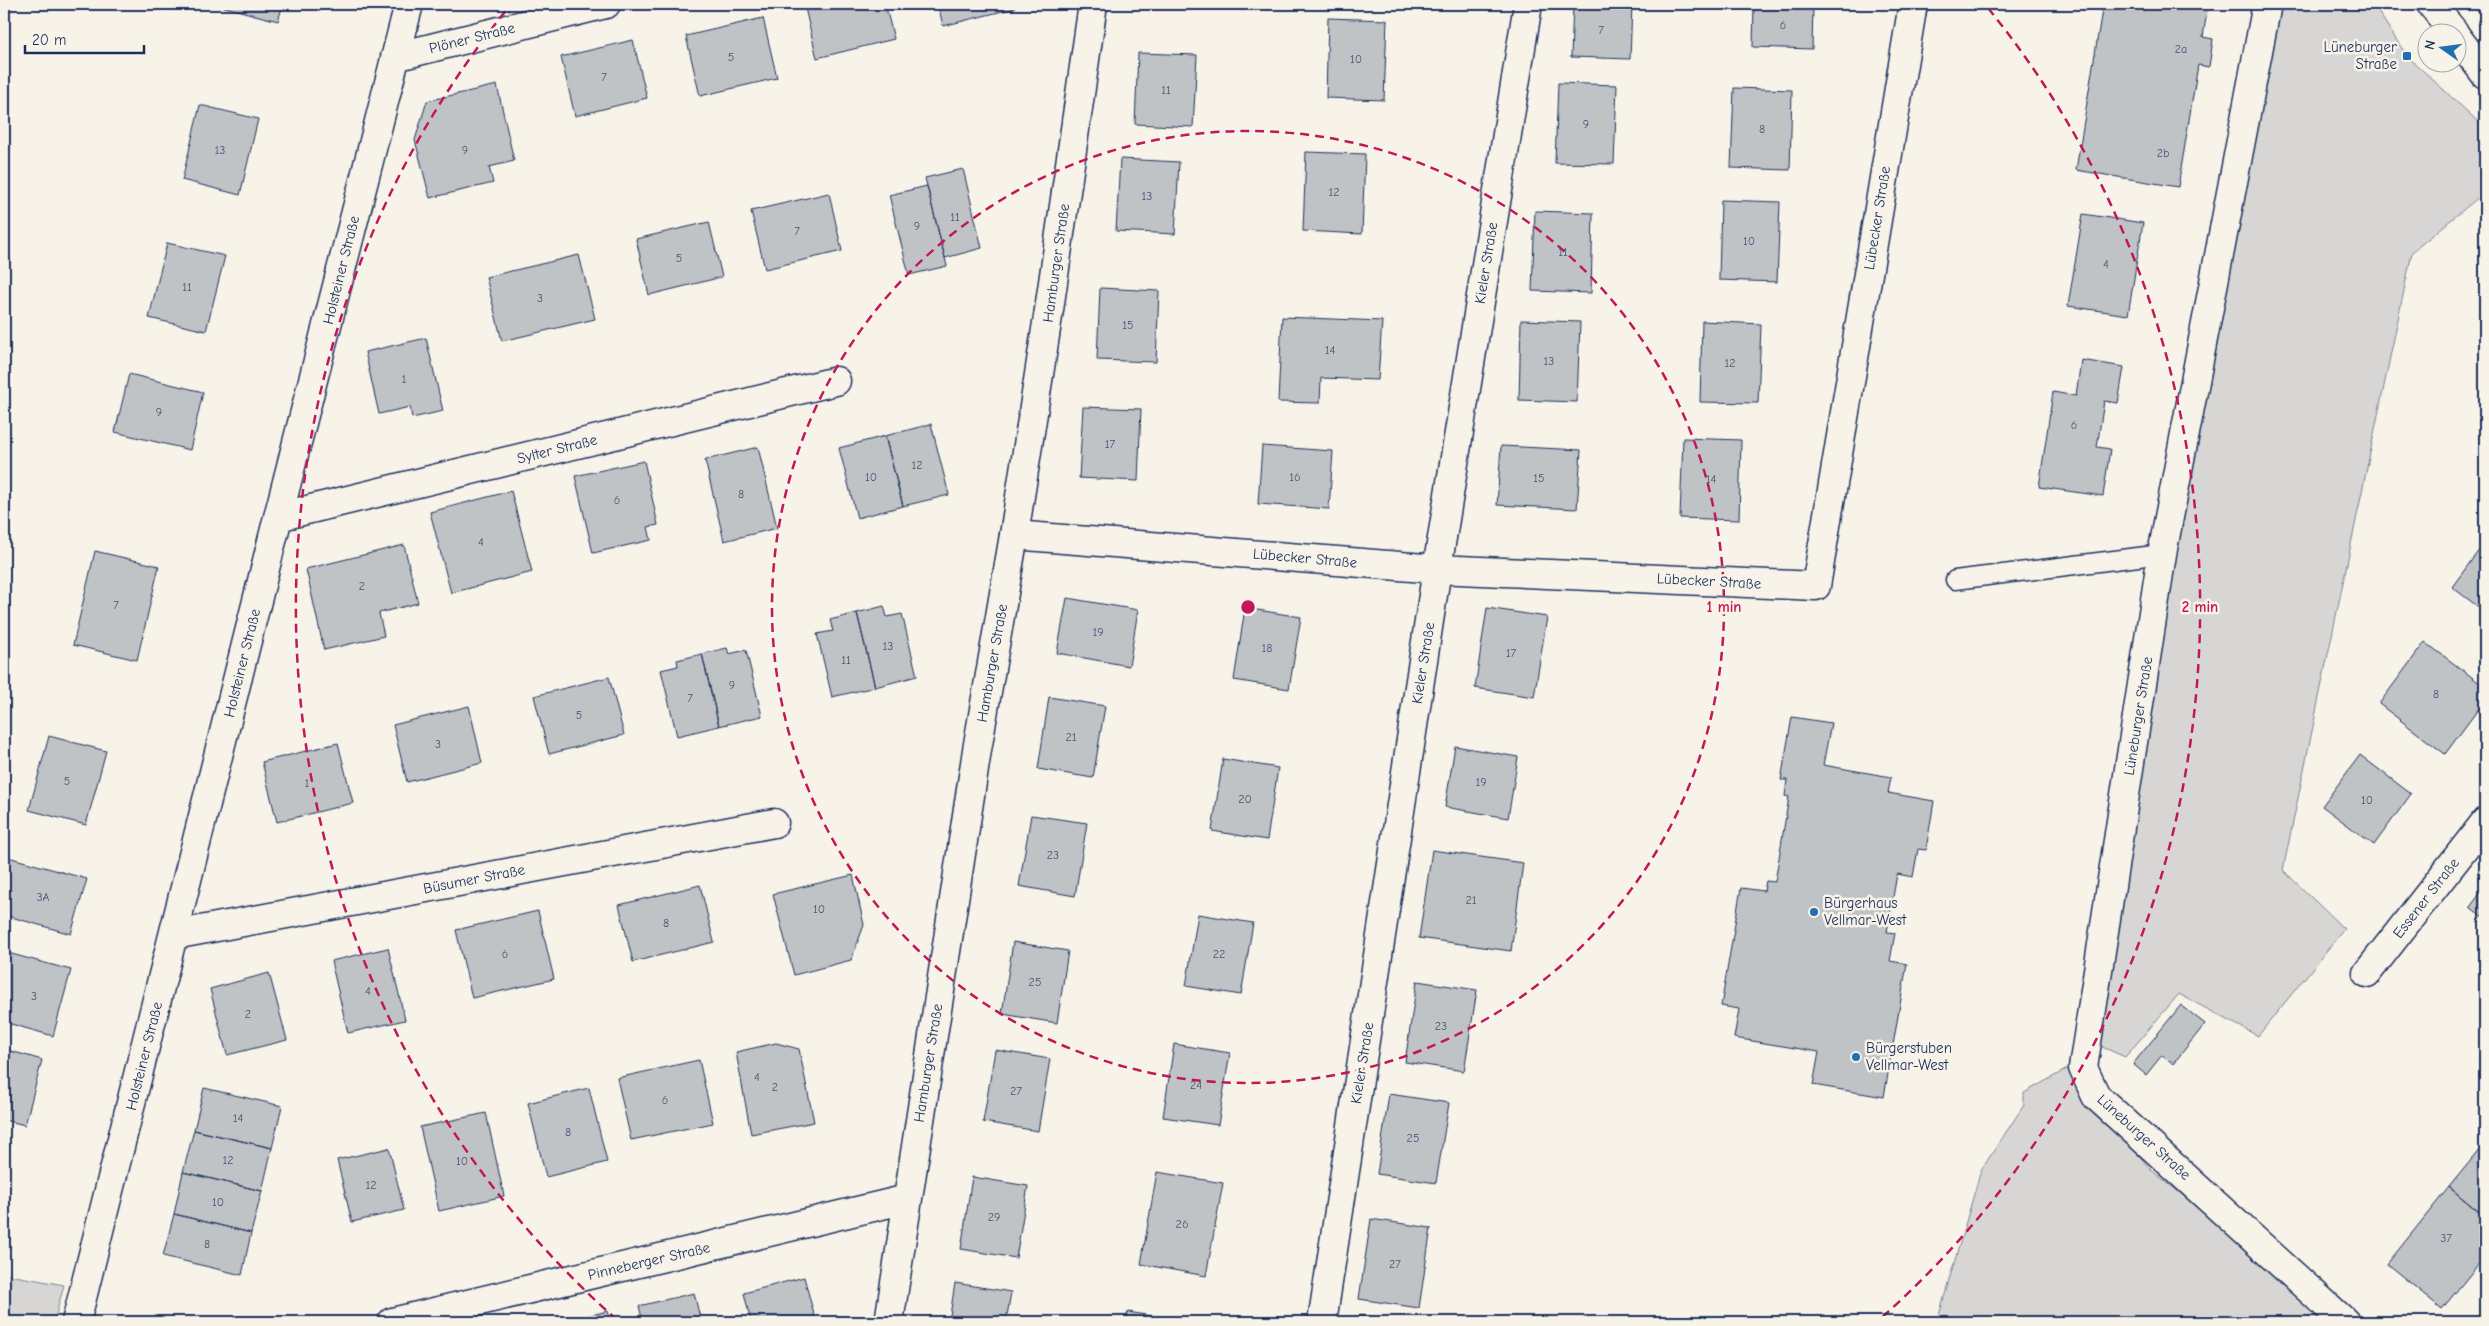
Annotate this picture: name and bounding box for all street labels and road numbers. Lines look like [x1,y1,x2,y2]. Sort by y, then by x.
street label: Plöner Straße [427,19,517,57]
street label: Lübecker Straße [1860,164,1894,271]
street label: Hamburger Straße [1039,202,1073,324]
street label: Holsteiner Straße [319,213,363,326]
street label: Kieler Straße [1471,220,1501,305]
street label: Sylter Straße [515,430,599,468]
street label: Lübecker Straße [1252,544,1358,572]
street label: Lübecker Straße [1656,569,1762,593]
street label: Hamburger Straße [973,602,1011,724]
street label: Holsteiner Straße [220,606,264,719]
street label: Kieler Straße [1408,620,1438,705]
street label: Lüneburger Straße [2120,655,2156,777]
street label: Essener Straße [2389,854,2463,942]
street label: Büsumer Straße [422,860,527,898]
street label: Holsteiner Straße [122,999,166,1112]
street label: Hamburger Straße [910,1002,946,1124]
street label: Kieler Straße [1347,1020,1377,1105]
street label: Lüneburger Straße [2093,1090,2195,1184]
street label: Pinneberger Straße [586,1238,712,1284]

